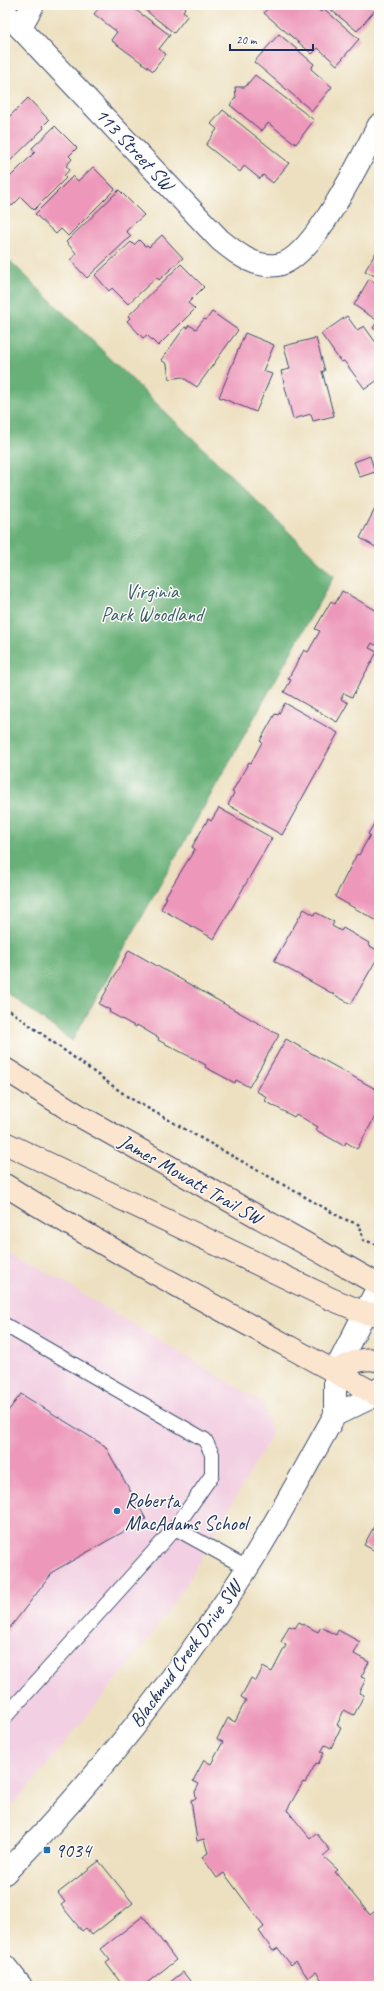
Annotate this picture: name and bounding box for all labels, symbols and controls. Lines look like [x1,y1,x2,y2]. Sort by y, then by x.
scale bar [230,26,313,52]
text: 20 m [236,32,258,48]
street label: 113 Street SW [90,103,181,198]
park label: Virginia Park Woodland [101,579,206,627]
street label: James Mowatt Trail SW [114,1128,269,1232]
place label: Roberta MacAdams School [125,1488,251,1536]
marker: Roberta MacAdams School [112,1506,122,1516]
street label: Blackmud Creek Drive SW [124,1573,249,1732]
place label: 9034 [55,1838,93,1863]
marker: 9034 [42,1845,52,1855]

